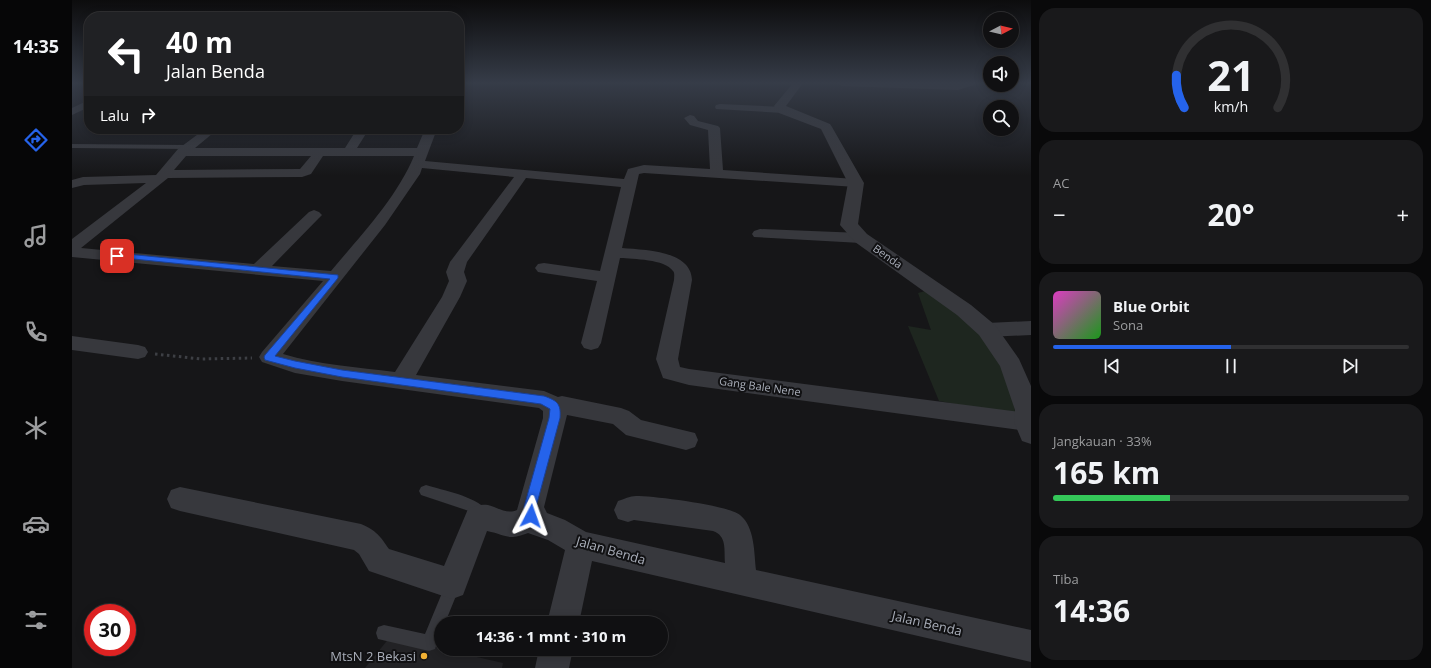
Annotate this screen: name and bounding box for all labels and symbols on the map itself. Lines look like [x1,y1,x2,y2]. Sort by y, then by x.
north arrow [983,12,1019,48]
pin [100,239,134,273]
street label: Benda [870,240,906,272]
street label: Gang Bale Nene [718,373,802,399]
position arrow [510,495,552,537]
street label: Jalan Benda [572,531,648,568]
speed limit sign: 30 [84,604,136,656]
street label: Jalan Benda [888,606,964,640]
place label: MtsN 2 Bekasi [330,647,416,665]
marker: MtsN 2 Bekasi [419,651,429,661]

